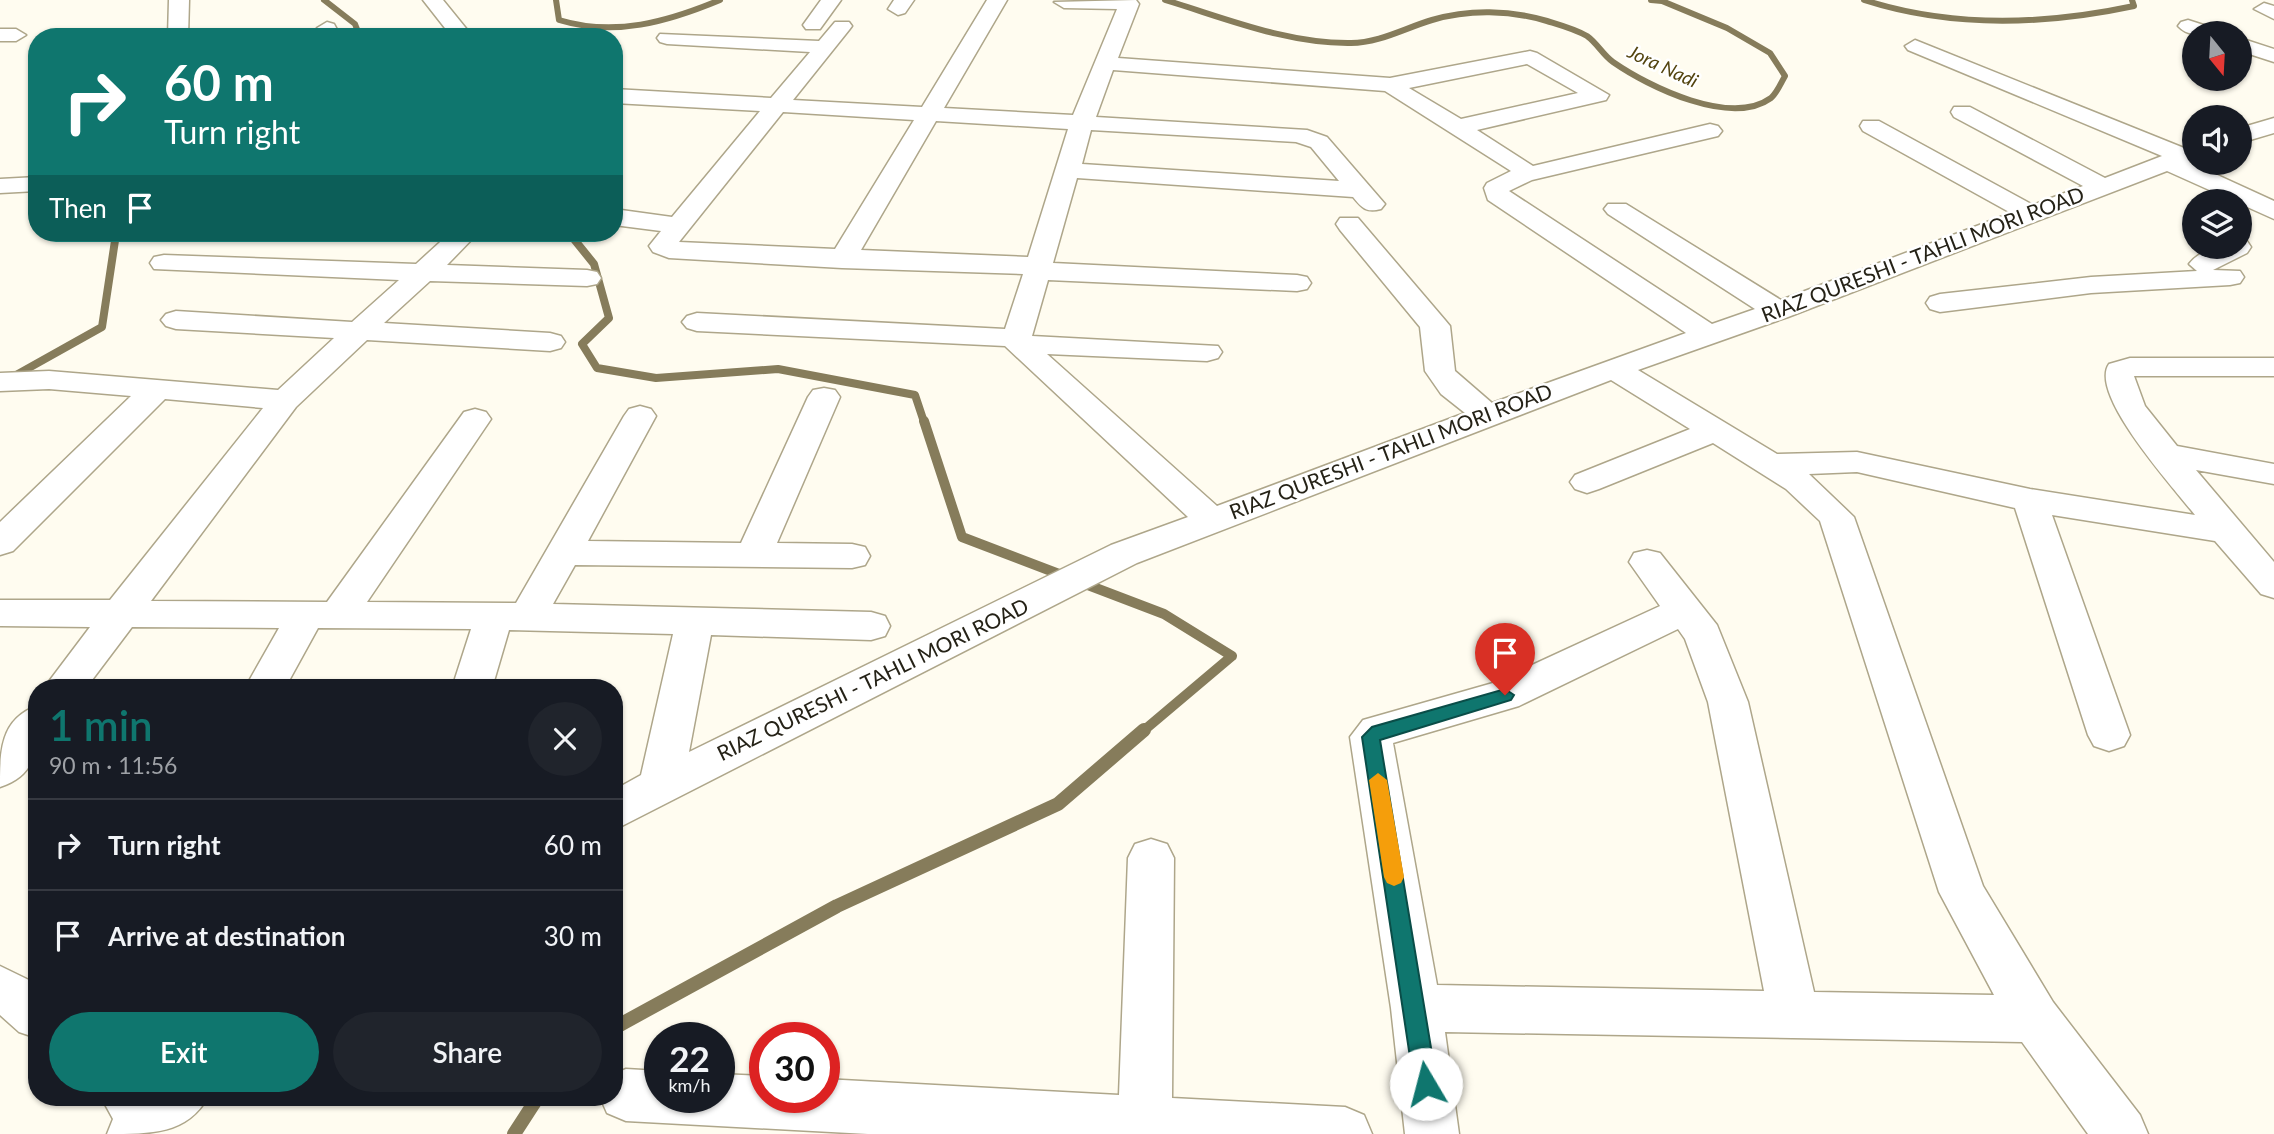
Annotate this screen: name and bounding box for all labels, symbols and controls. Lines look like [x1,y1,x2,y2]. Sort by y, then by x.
north arrow [2182,21,2252,91]
map controls [2182,21,2252,259]
water label: Jora Nadi [1624,39,1702,92]
text: 60 m [164,53,274,111]
icon: right [49,56,140,147]
button: sound [2182,105,2252,175]
text: Turn right [164,112,300,151]
street label: RIAZ QURESHI - TAHLI MORI ROAD [1758,180,2087,327]
icon: arrive [121,189,159,227]
button: layers [2182,189,2252,259]
text: Then [49,192,107,224]
street label: RIAZ QURESHI - TAHLI MORI ROAD [1226,377,1555,524]
street label: RIAZ QURESHI - TAHLI MORI ROAD [712,592,1032,765]
pin [1475,623,1535,695]
icon: arrive [1486,634,1524,672]
text: 1 min [49,700,153,750]
button: close [528,702,602,776]
text: 90 m · 11:56 [49,751,177,779]
icon: right [49,826,87,864]
text: Turn right [108,829,221,861]
text: 60 m [544,829,602,861]
icon: arrive [49,917,87,955]
text: Arrive at destination [108,920,345,952]
text: 30 m [544,920,602,952]
button: Exit [49,1012,319,1092]
button: Share [333,1012,602,1092]
speed limit sign: 30 [749,1022,840,1113]
text: 22 [669,1037,710,1079]
position arrow [1389,1047,1463,1121]
text: km/h [668,1074,711,1096]

